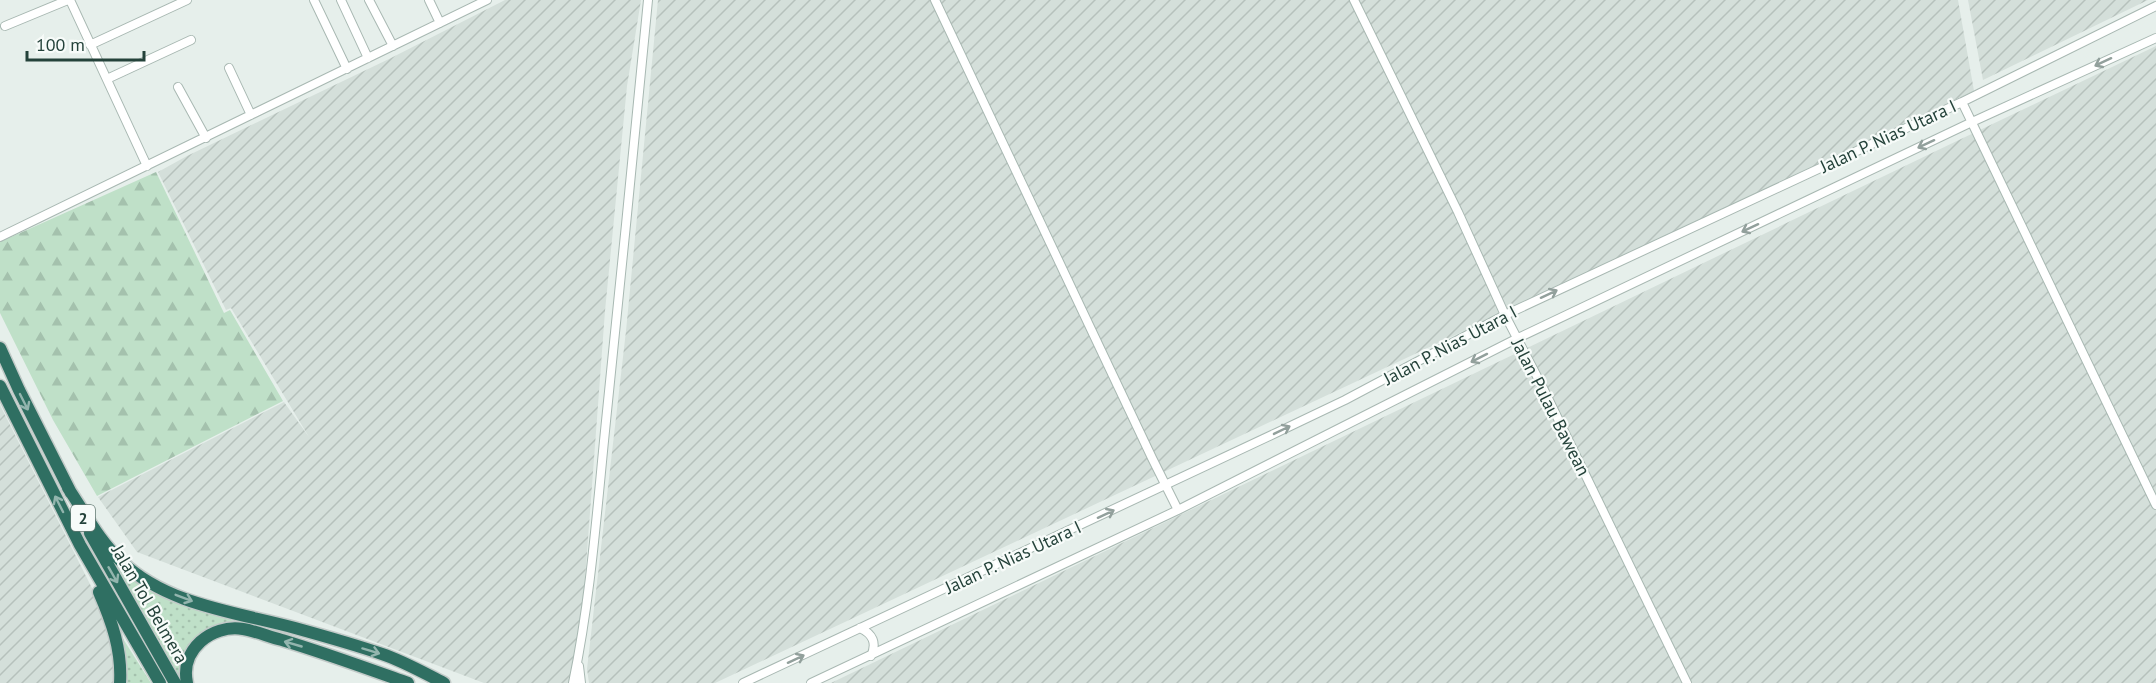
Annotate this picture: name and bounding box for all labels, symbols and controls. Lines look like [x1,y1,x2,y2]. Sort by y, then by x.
scale bar [27,24,144,62]
text: 100 m [36,33,85,56]
one-way arrow [2094,57,2112,69]
street label: Jalan P. Nias Utara I [1815,94,1960,178]
one-way arrow [1917,139,1935,151]
one-way arrow [1741,222,1759,234]
one-way arrow [1540,288,1558,300]
street label: Jalan P. Nias Utara I [1378,300,1521,390]
street label: Jalan Pulau Bawean [1506,334,1596,480]
one-way arrow [1471,353,1489,364]
one-way arrow [19,392,31,410]
one-way arrow [1272,424,1290,436]
one-way arrow [53,496,65,513]
road number: 2 [71,505,95,531]
one-way arrow [1096,507,1114,519]
street label: Jalan P. Nias Utara I [940,515,1085,599]
street label: Jalan Tol Belmera [106,540,193,668]
one-way arrow [107,566,119,583]
one-way arrow [174,593,192,604]
one-way arrow [284,638,303,649]
one-way arrow [361,646,380,657]
one-way arrow [786,652,804,664]

